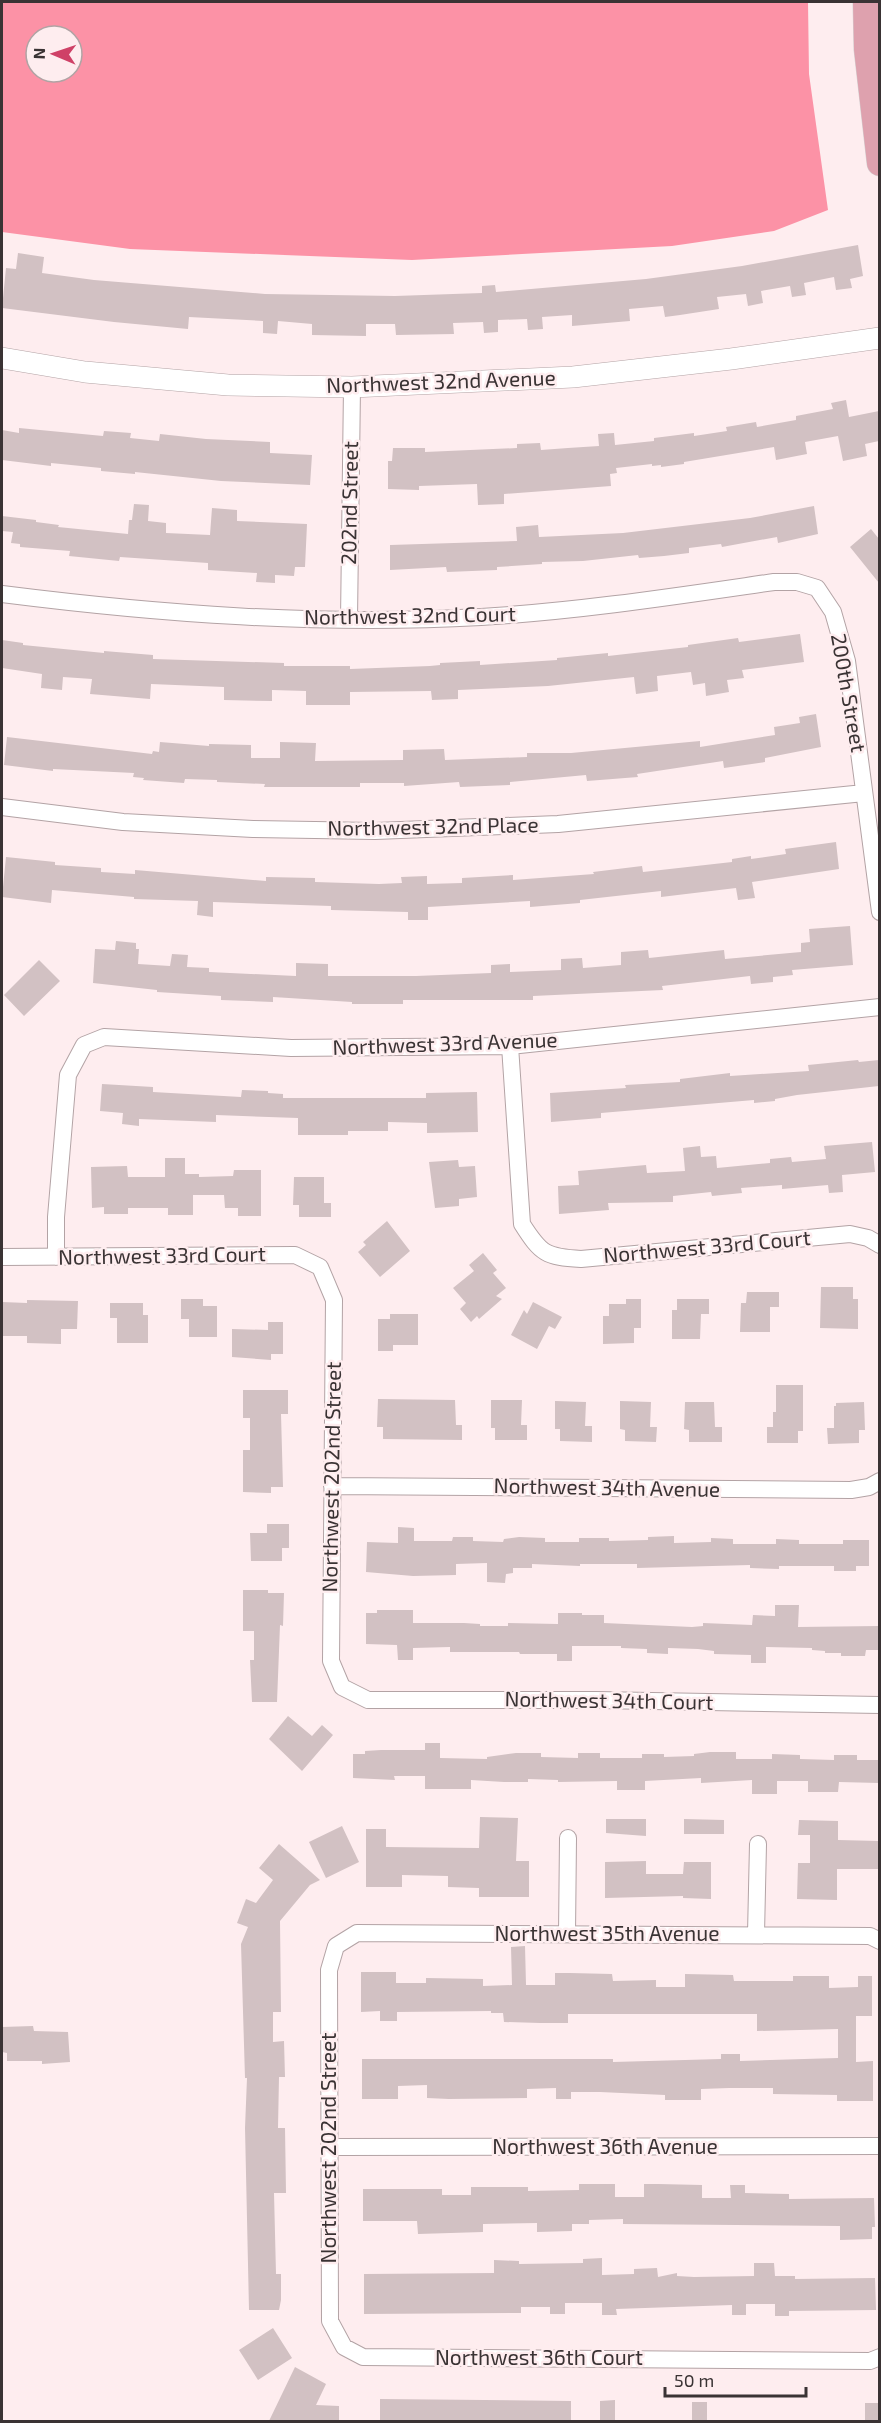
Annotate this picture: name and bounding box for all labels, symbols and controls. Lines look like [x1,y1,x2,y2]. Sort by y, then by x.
north arrow [24,24,84,84]
text: N [29,47,48,60]
street label: Northwest 32nd Avenue [326,364,556,397]
street label: 202nd Street [335,441,362,565]
street label: Northwest 32nd Court [304,600,516,629]
street label: 200th Street [827,631,872,754]
street label: Northwest 32nd Place [327,811,539,840]
street label: Northwest 33rd Avenue [332,1026,558,1059]
street label: Northwest 33rd Court [602,1224,811,1267]
street label: Northwest 33rd Court [58,1240,266,1269]
street label: Northwest 202nd Street [316,1361,345,1593]
street label: Northwest 34th Avenue [494,1472,721,1501]
street label: Northwest 34th Court [504,1685,714,1714]
street label: Northwest 35th Avenue [495,1920,719,1945]
street label: Northwest 202nd Street [315,2033,340,2263]
street label: Northwest 36th Avenue [492,2133,718,2158]
street label: Northwest 36th Court [435,2344,643,2369]
scale bar [665,2360,806,2398]
text: 50 m [674,2369,714,2391]

